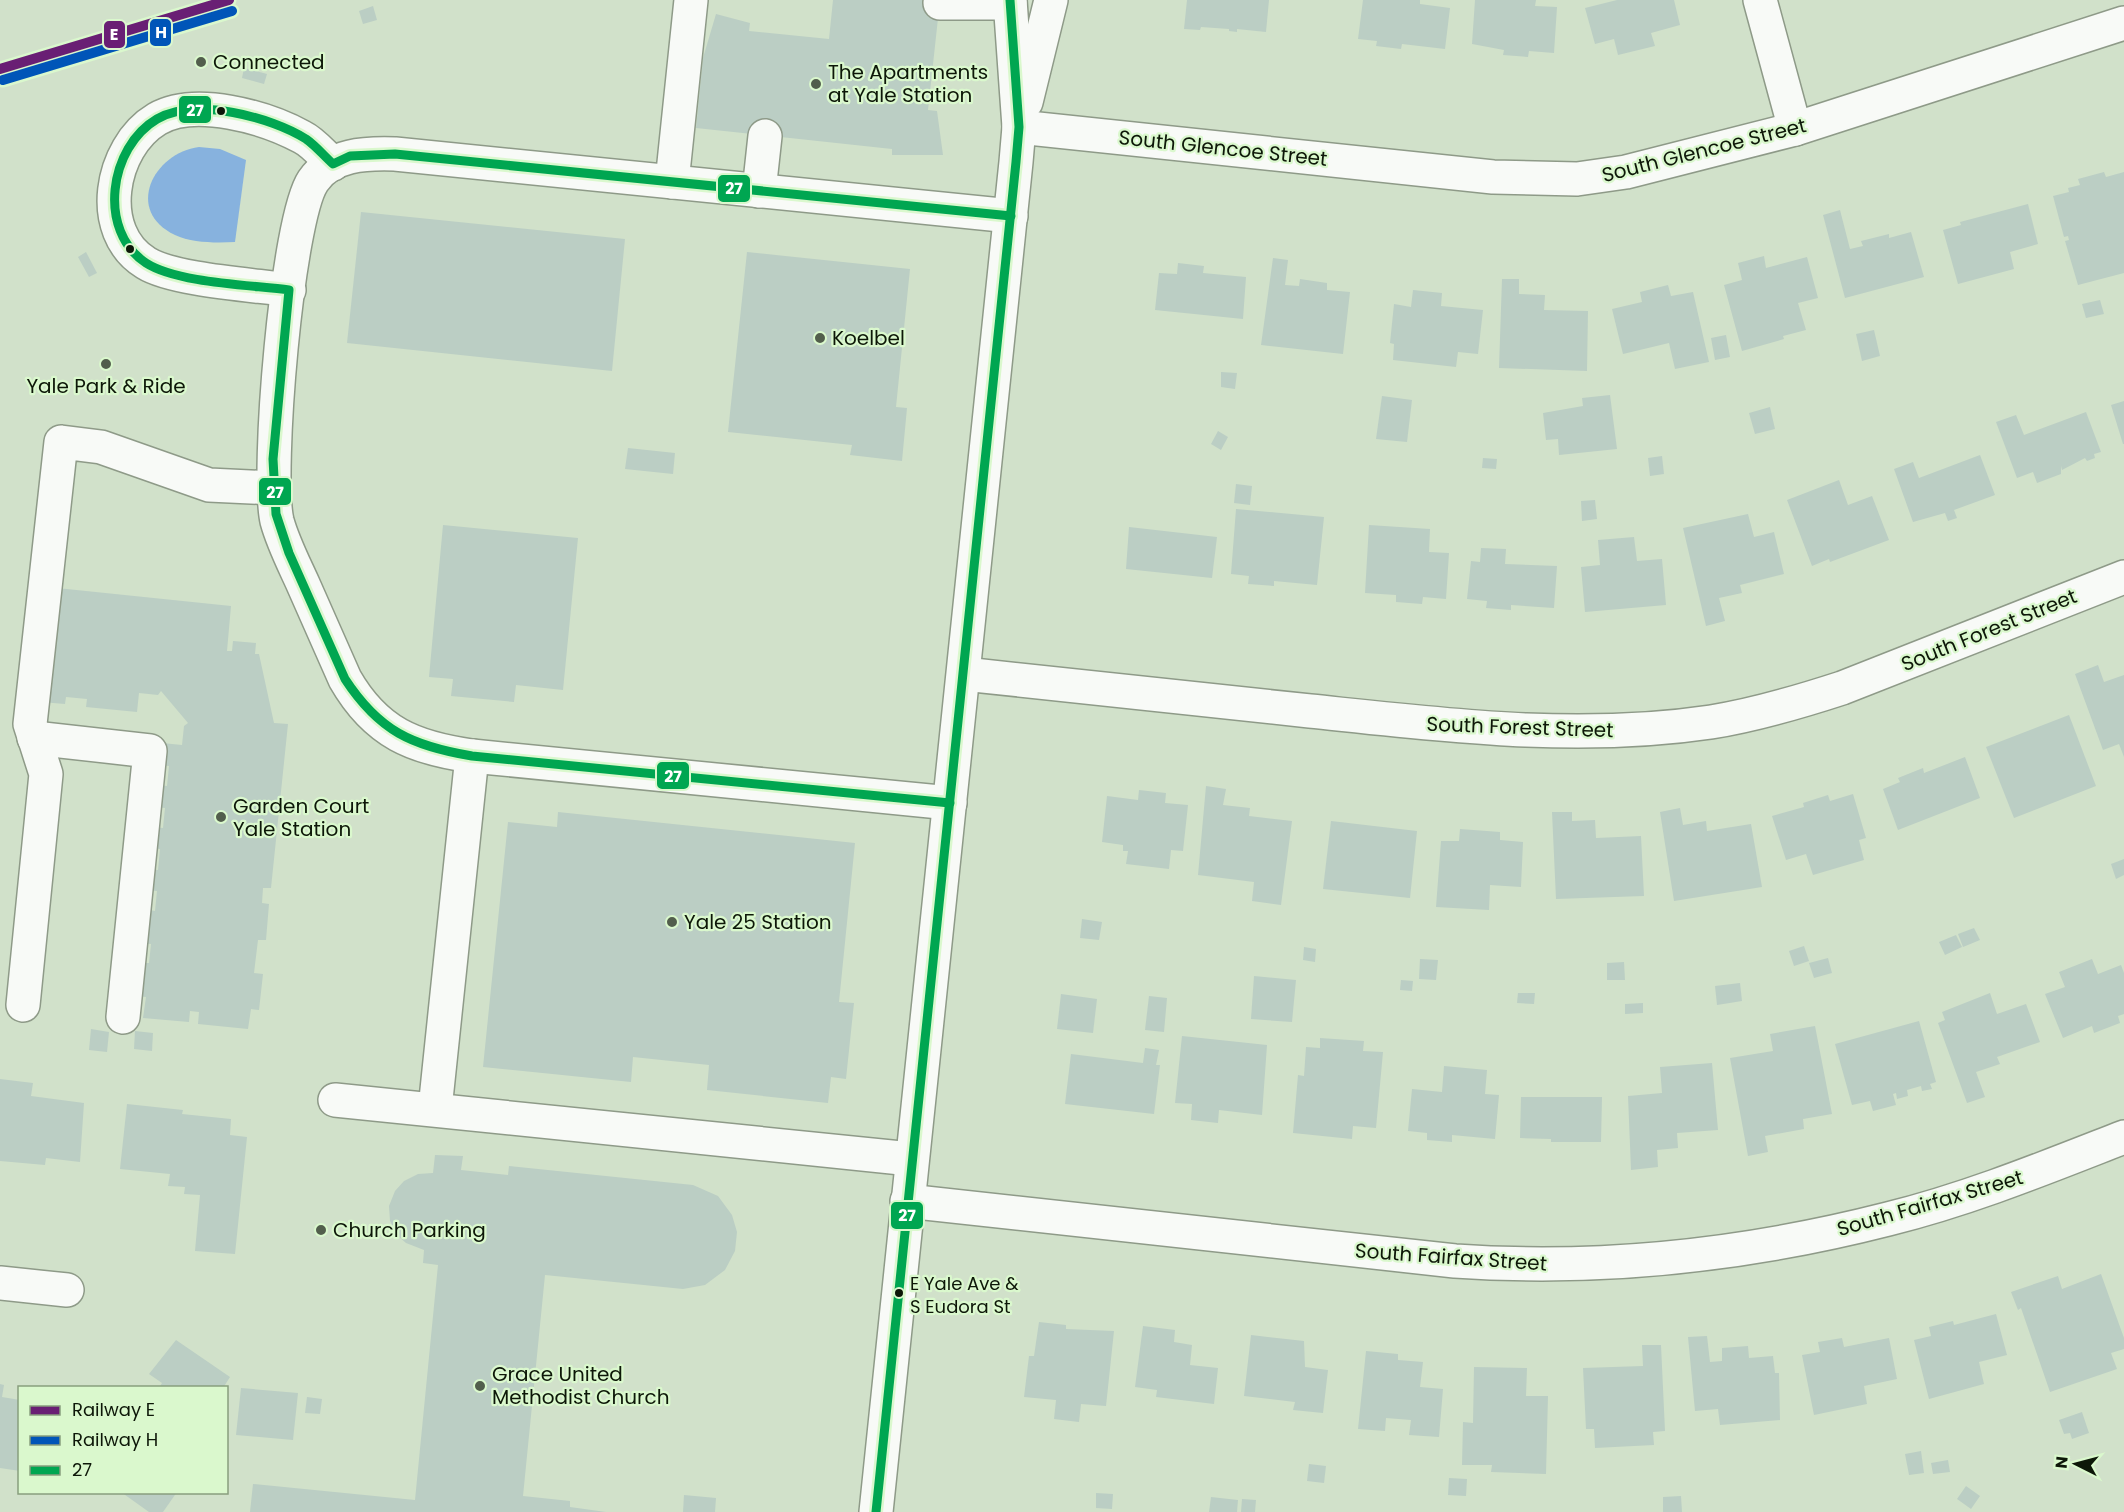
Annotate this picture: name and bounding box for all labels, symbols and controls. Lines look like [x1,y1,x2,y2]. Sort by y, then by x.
line badge: H [149,18,172,47]
line badge: E [103,20,126,49]
text: H [155,21,167,44]
text: E [110,23,118,46]
place label: Connected [213,48,325,76]
marker: Connected [194,55,208,69]
place label: The Apartments at Yale Station [828,58,988,109]
marker: The Apartments at Yale Station [809,77,823,91]
line badge: 27 [178,95,212,124]
text: 27 [186,99,204,122]
unlabelled marker [215,105,227,117]
street label: South Glencoe Street [1599,111,1809,189]
street label: South Glencoe Street [1117,123,1329,173]
line badge: 27 [717,174,751,203]
text: 27 [725,177,743,200]
unlabelled marker [124,243,136,255]
place label: Koelbel [832,324,905,352]
marker: Koelbel [813,331,827,345]
marker: Yale Park & Ride [99,357,113,371]
place label: Yale Park & Ride [26,372,186,400]
line badge: 27 [258,477,292,506]
text: 27 [266,481,284,504]
street label: South Forest Street [1897,582,2081,678]
street label: South Forest Street [1426,710,1614,744]
line badge: 27 [656,761,690,790]
text: 27 [664,765,682,788]
place label: Garden Court Yale Station [233,792,369,843]
marker: Garden Court Yale Station [214,810,228,824]
place label: Yale 25 Station [684,908,832,936]
marker: Yale 25 Station [665,915,679,929]
street label: South Fairfax Street [1834,1163,2026,1243]
line badge: 27 [890,1201,924,1230]
text: 27 [898,1204,916,1227]
place label: Church Parking [333,1216,486,1244]
marker: Church Parking [314,1223,328,1237]
street label: South Fairfax Street [1354,1236,1548,1278]
place label: E Yale Ave & S Eudora St [910,1271,1019,1319]
marker: E Yale Ave & S Eudora St [893,1287,905,1299]
place label: Grace United Methodist Church [492,1360,669,1411]
marker: Grace United Methodist Church [473,1379,487,1393]
legend [18,1386,228,1494]
text: Railway E [72,1397,155,1422]
text: Railway H [72,1427,158,1452]
north arrow [2046,1434,2106,1494]
text: N [2050,1455,2074,1470]
text: 27 [72,1457,92,1482]

